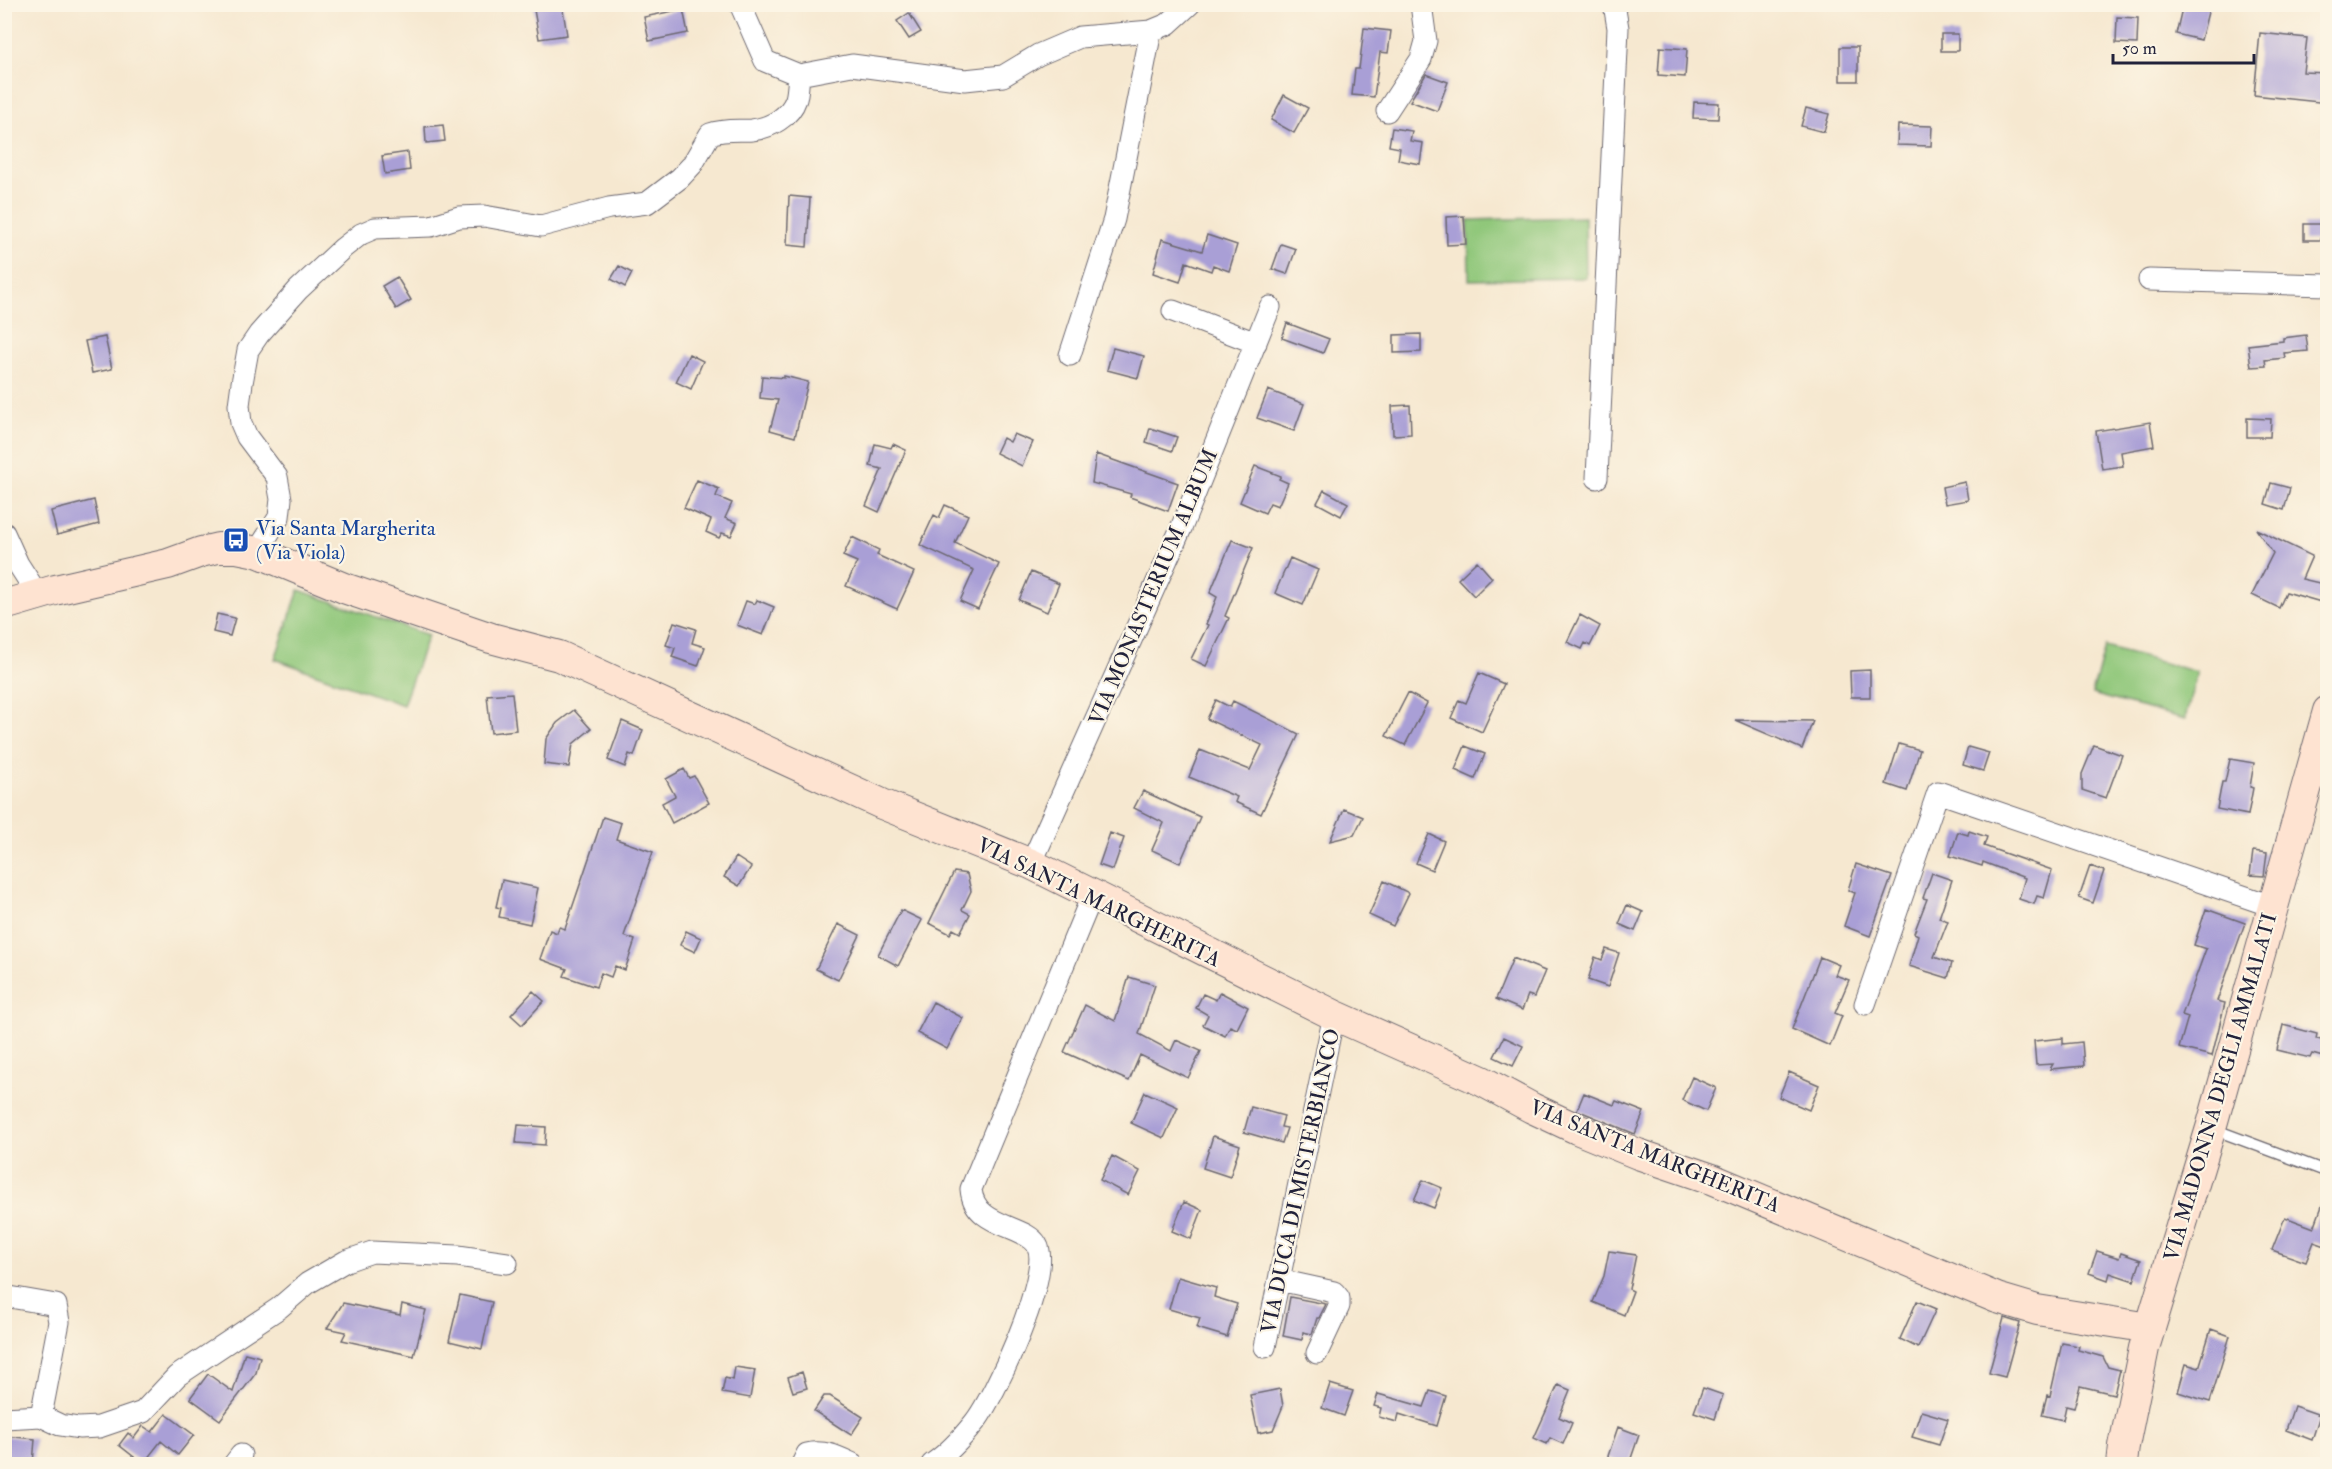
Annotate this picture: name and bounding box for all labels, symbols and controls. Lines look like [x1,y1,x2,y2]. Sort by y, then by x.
scale bar [2113,27,2254,65]
text: 50 m [2122,37,2157,60]
street label: VIA MONASTERIUM ALBUM [1083,445,1224,730]
place label: Via Santa Margherita (Via Viola) [256,515,436,566]
bus stop icon: Via Santa Margherita (Via Viola) [221,525,251,555]
street label: VIA SANTA MARGHERITA [973,832,1225,973]
street label: VIA MADONNA DEGLI AMMALATI [2158,910,2283,1264]
street label: VIA DUCA DI MISTERBIANCO [1255,1026,1346,1336]
street label: VIA SANTA MARGHERITA [1526,1094,1784,1219]

